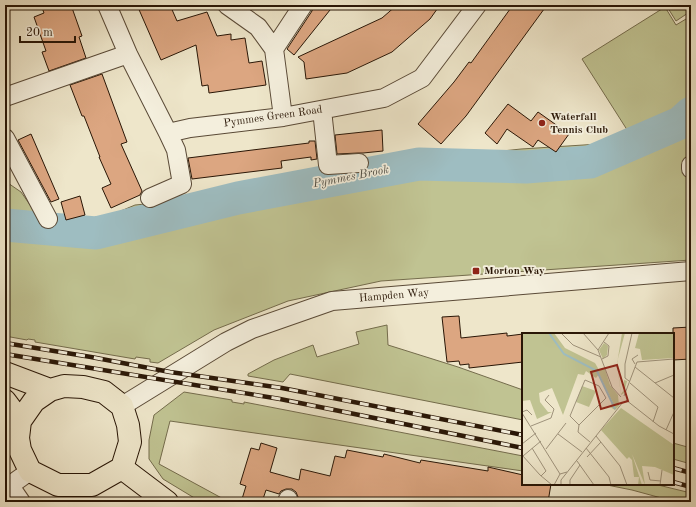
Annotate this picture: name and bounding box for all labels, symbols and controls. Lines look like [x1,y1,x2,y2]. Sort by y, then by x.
scale bar [20,18,75,44]
text: 20 m [26,27,53,39]
street label: Pymmes Green Road [223,105,323,129]
place label: Waterfall Tennis Club [550,112,608,136]
marker: Waterfall Tennis Club [537,118,547,128]
water label: Pymmes Brook [311,164,390,190]
marker: Morton Way [471,266,481,276]
place label: Morton Way [484,266,545,277]
street label: Hampden Way [358,287,430,305]
inset map [522,333,674,485]

